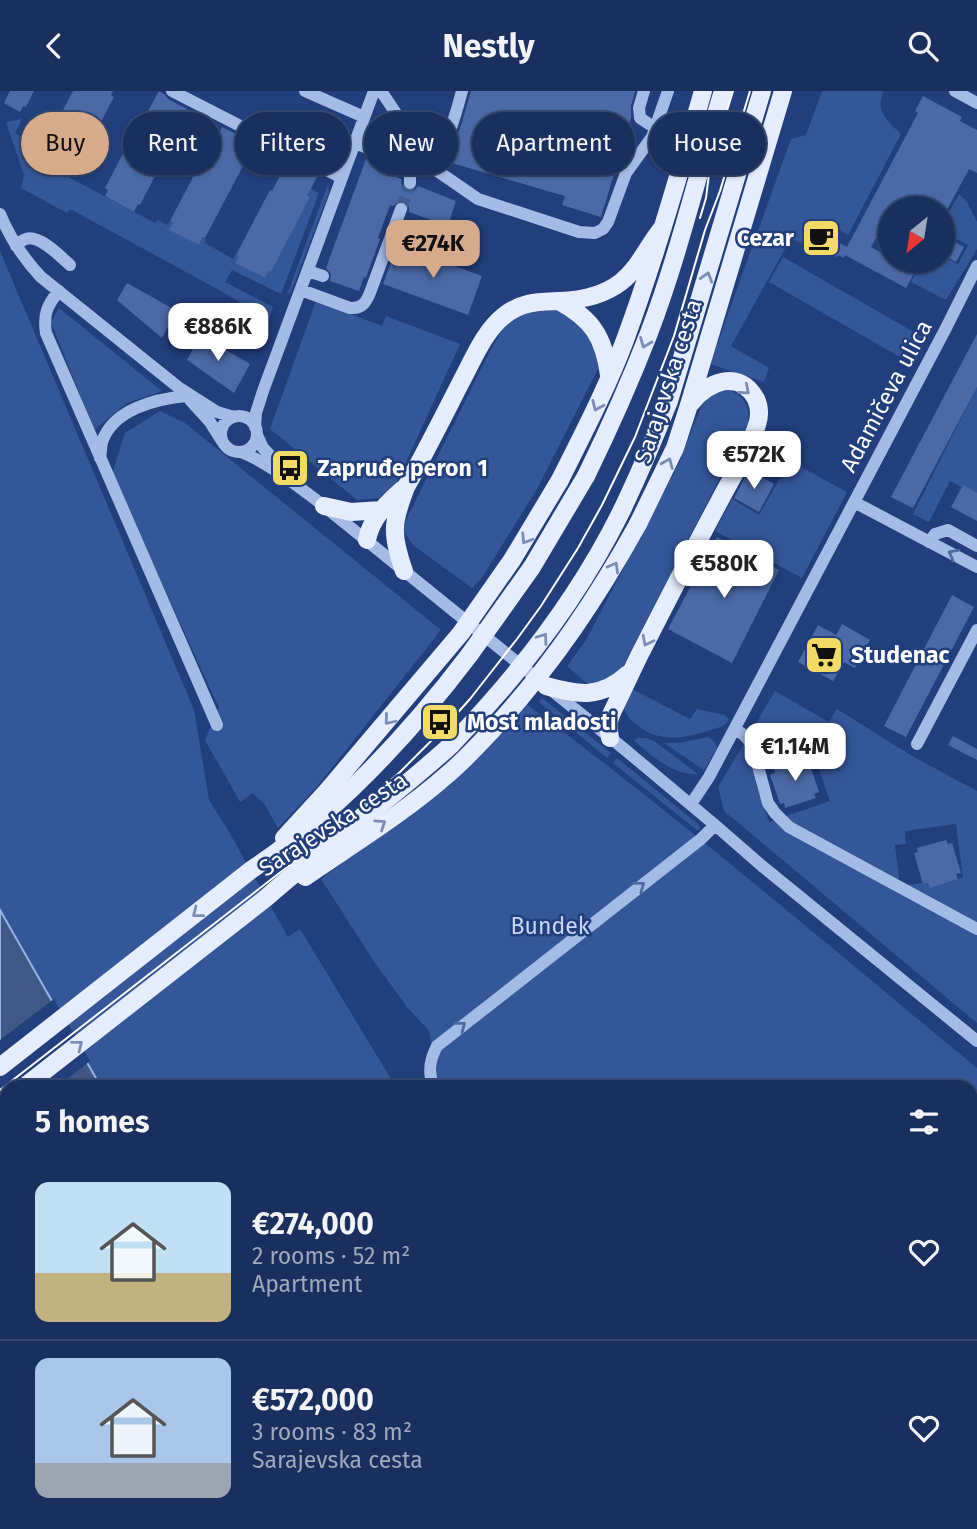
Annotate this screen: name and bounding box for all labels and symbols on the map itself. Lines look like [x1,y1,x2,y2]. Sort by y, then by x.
north arrow [878,196,956,273]
cafe icon: Cezar [800,217,842,259]
pin: €274K [384,221,482,280]
place label: Cezar [737,224,795,252]
one-way arrow [699,271,714,283]
street label: Sarajevska cesta [628,296,708,466]
pin: €886K [169,303,267,363]
street label: Adamičeva ulica [834,315,938,477]
one-way arrow [639,337,653,349]
one-way arrow [737,382,750,394]
one-way arrow [591,398,605,411]
pin: €572K [705,431,803,491]
bus stop icon: Zapruđe peron 1 [269,447,311,489]
place label: Zapruđe peron 1 [317,454,488,482]
one-way arrow [660,458,674,470]
one-way arrow [521,531,534,544]
pin: €580K [675,540,773,600]
one-way arrow [948,549,960,563]
one-way arrow [606,562,619,574]
one-way arrow [535,633,548,646]
one-way arrow [641,634,655,646]
supermarket icon: Studenac [803,634,845,676]
place label: Studenac [851,641,950,669]
bus stop icon: Most mladosti [419,701,461,743]
place label: Most mladosti [467,708,616,736]
one-way arrow [385,712,397,725]
pin: €1.14M [738,723,852,783]
street label: Sarajevska cesta [254,766,412,882]
one-way arrow [374,820,387,833]
one-way arrow [633,882,645,894]
one-way arrow [192,904,205,917]
park label: Bundek [511,912,590,940]
one-way arrow [454,1022,466,1035]
one-way arrow [70,1040,82,1053]

